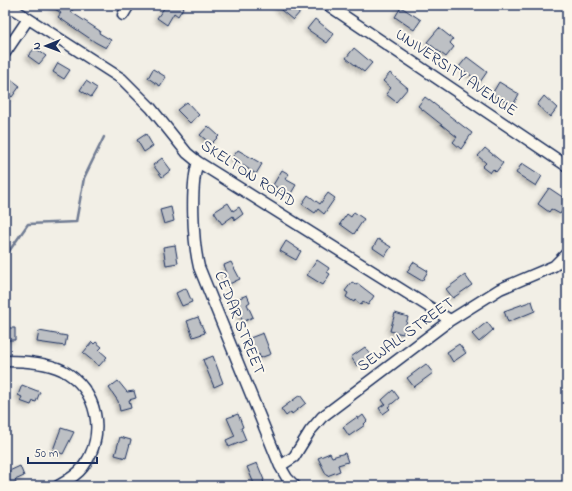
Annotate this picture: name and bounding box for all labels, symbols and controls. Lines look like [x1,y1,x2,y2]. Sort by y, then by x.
street label: UNIVERSITY AVENUE [390,23,522,123]
north arrow [26,26,66,66]
text: N [29,42,45,50]
street label: SKELTON ROAD [196,134,300,214]
street label: CEDAR STREET [207,268,271,378]
street label: SEWALL STREET [352,292,460,378]
scale bar [28,439,97,465]
text: 50 m [34,445,58,463]

